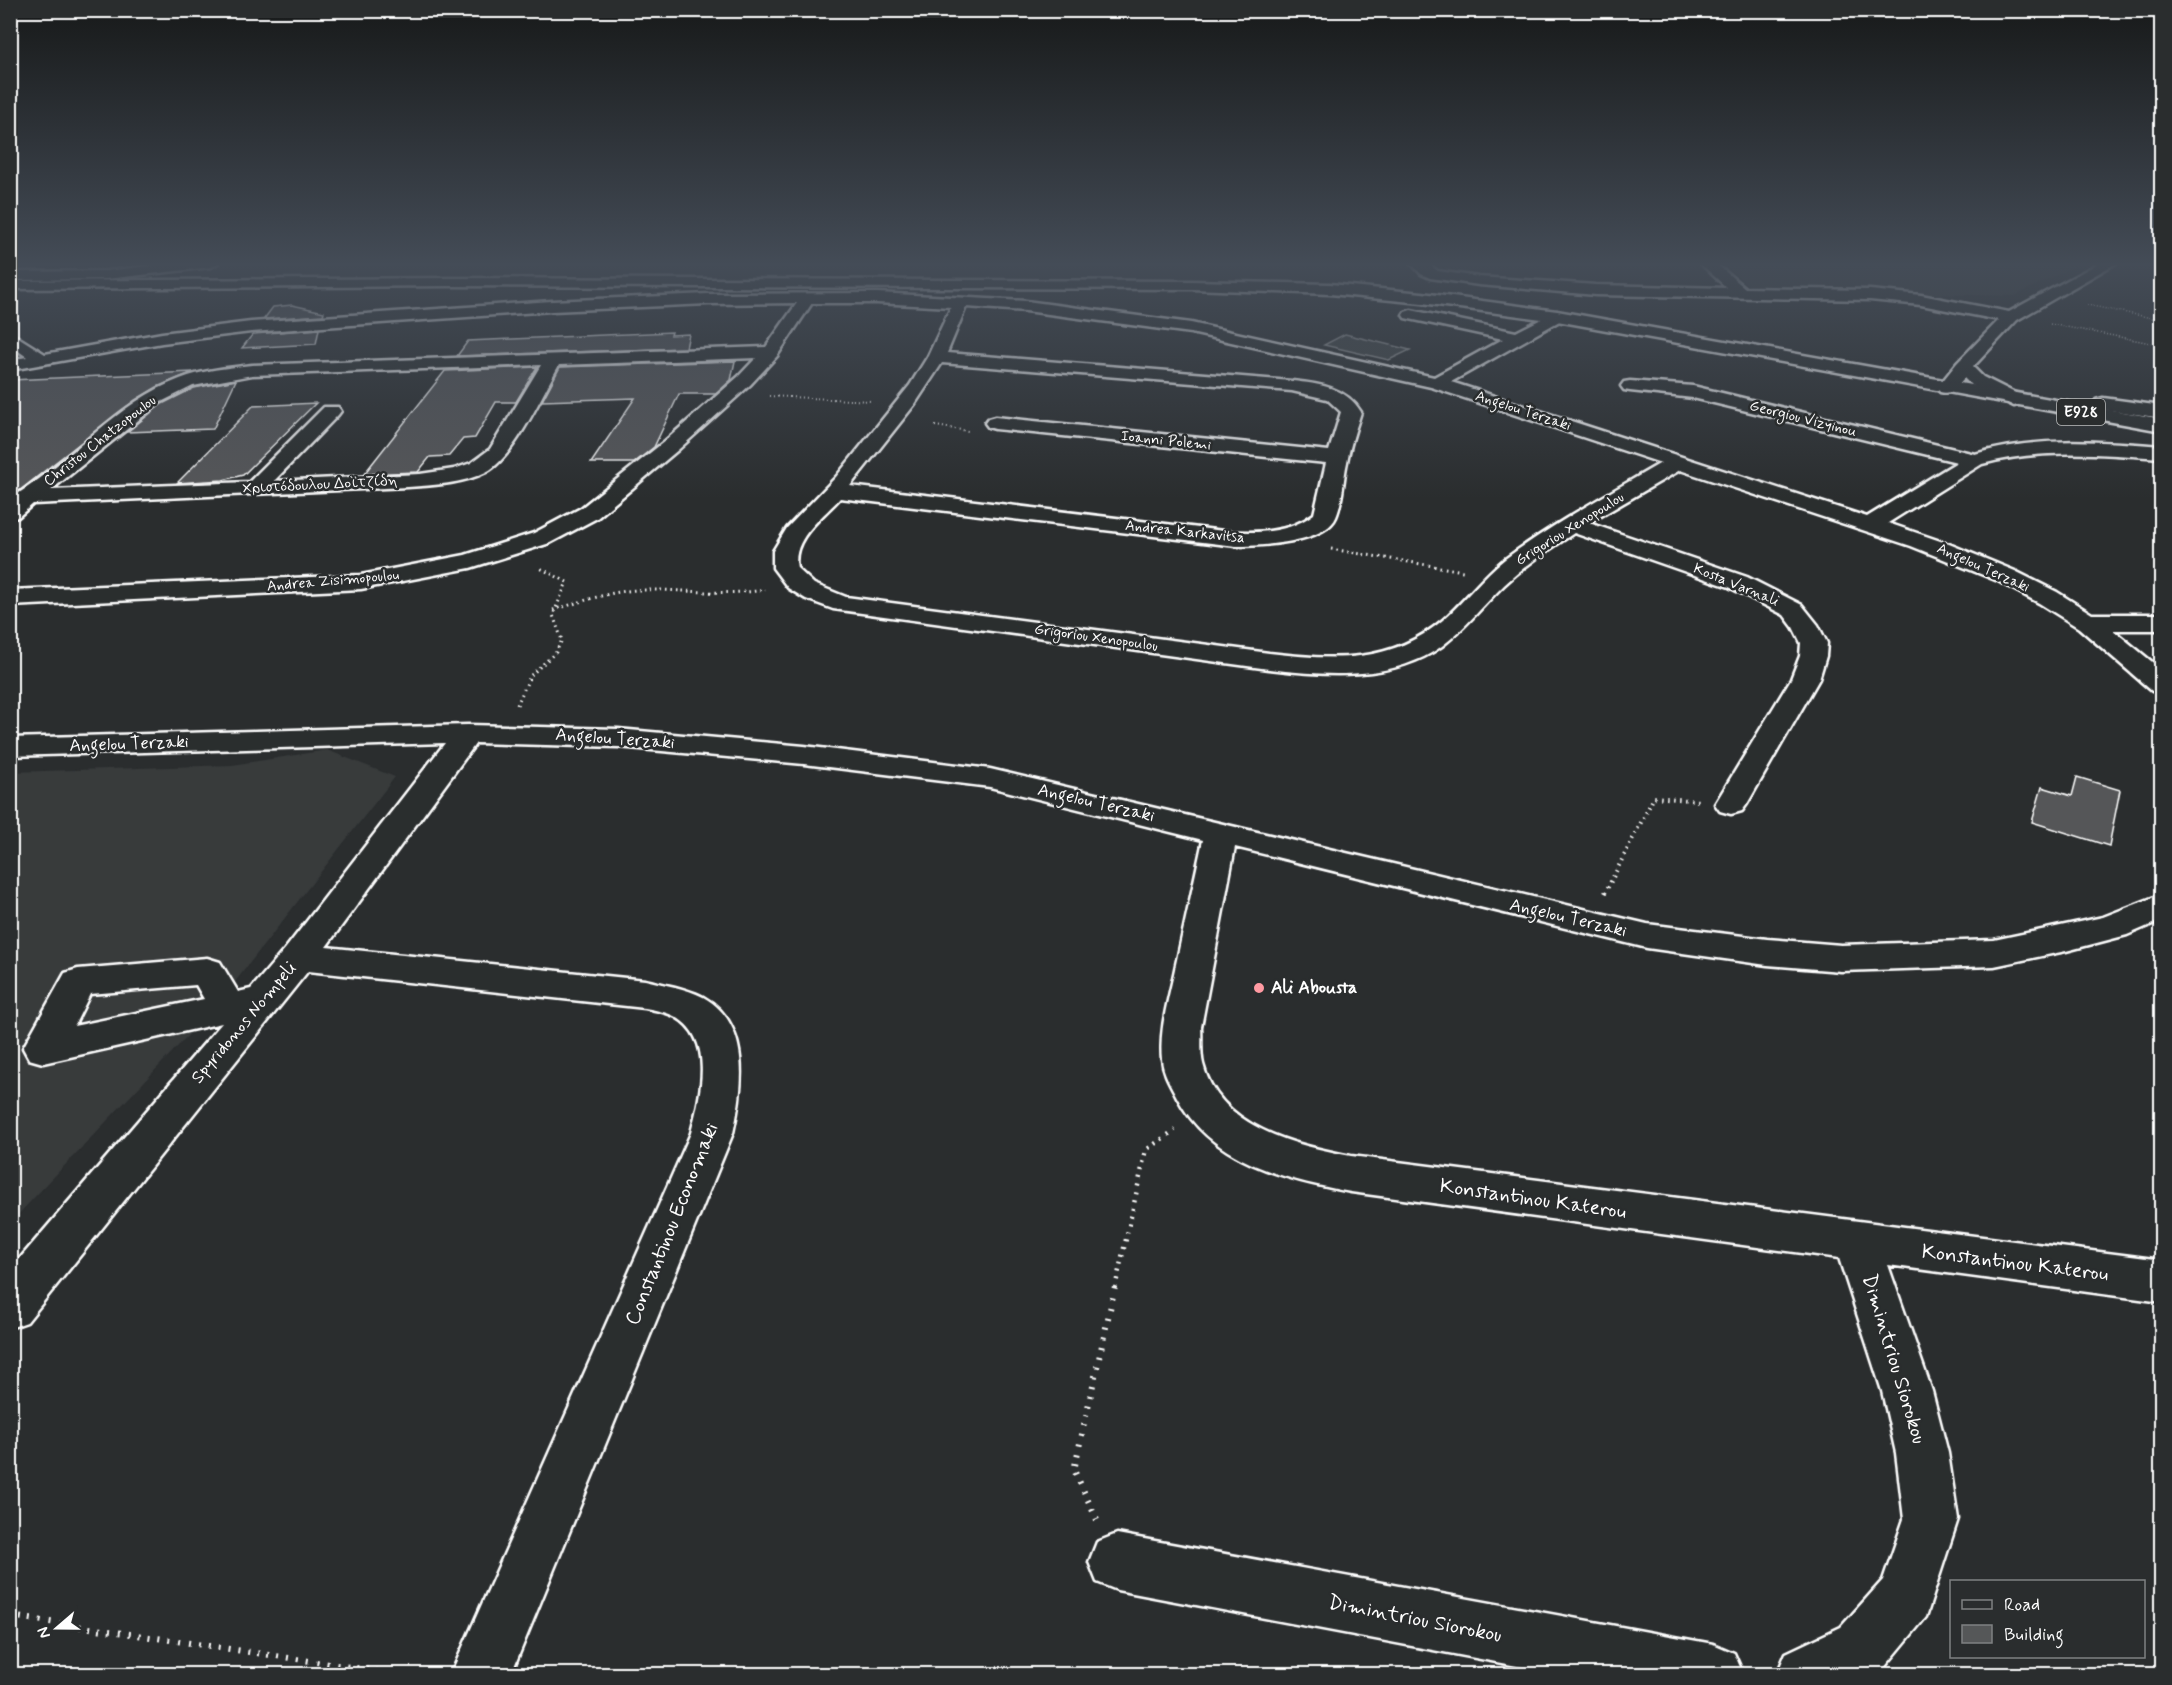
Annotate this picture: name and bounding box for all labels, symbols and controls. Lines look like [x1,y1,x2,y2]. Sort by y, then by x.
street label: Angelou Terzaki [1472,386,1573,437]
street label: Christou Chatzopoulou [40,391,160,491]
street label: Georgiou Vizyinou [1747,396,1859,443]
road number: E928 [2057,399,2105,425]
street label: Ioanni Polemi [1120,426,1212,456]
street label: Χριστόδουλου Δοϊτζίδη [242,471,398,499]
street label: Grigoriou Xenopoulou [1512,488,1629,571]
street label: Andrea Karkavitsa [1124,516,1246,548]
street label: Angelou Terzaki [1933,539,2033,598]
street label: Kosta Varnali [1690,559,1782,611]
street label: Andrea Zisimopoulou [266,565,400,597]
street label: Grigoriou Xenopoulou [1033,619,1159,658]
street label: Angelou Terzaki [554,723,675,757]
street label: Angelou Terzaki [69,730,189,760]
street label: Angelou Terzaki [1035,778,1157,830]
street label: Angelou Terzaki [1507,893,1629,945]
street label: Spyridonos Nompeli [186,957,302,1089]
place label: Ali Abousta [1271,976,1357,1000]
marker: Ali Abousta [1252,981,1266,995]
street label: Constantinou Economaki [619,1118,726,1329]
street label: Konstantinou Katerou [1438,1172,1628,1226]
street label: Konstantinou Katerou [1920,1238,2110,1288]
street label: Dimintriou Siorokou [1855,1271,1933,1447]
legend [1950,1580,2145,1658]
street label: Dimintriou Siorokou [1326,1588,1504,1650]
text: Road [2004,1593,2040,1617]
north arrow [27,1598,87,1658]
text: Building [2004,1623,2064,1649]
text: N [33,1624,56,1641]

